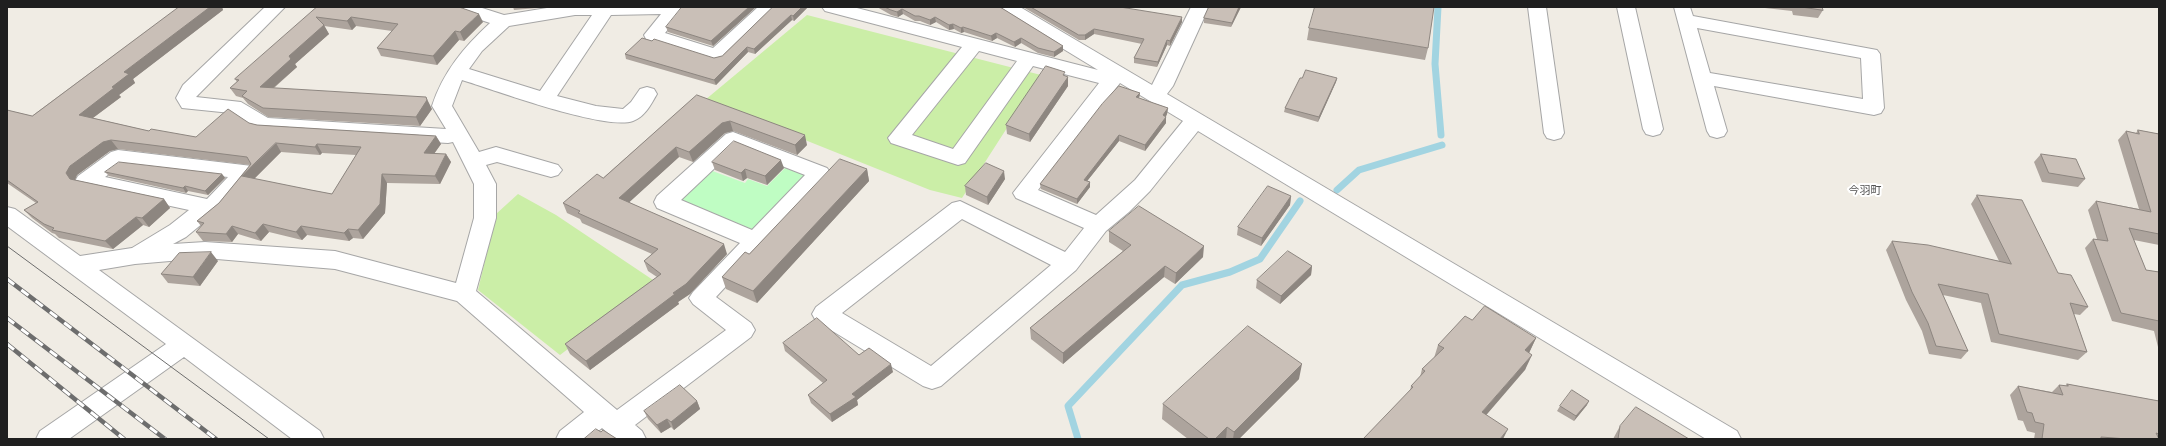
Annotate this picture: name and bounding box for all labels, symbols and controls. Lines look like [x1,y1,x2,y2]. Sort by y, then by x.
district label: 今羽町 [1849,184,1881,198]

